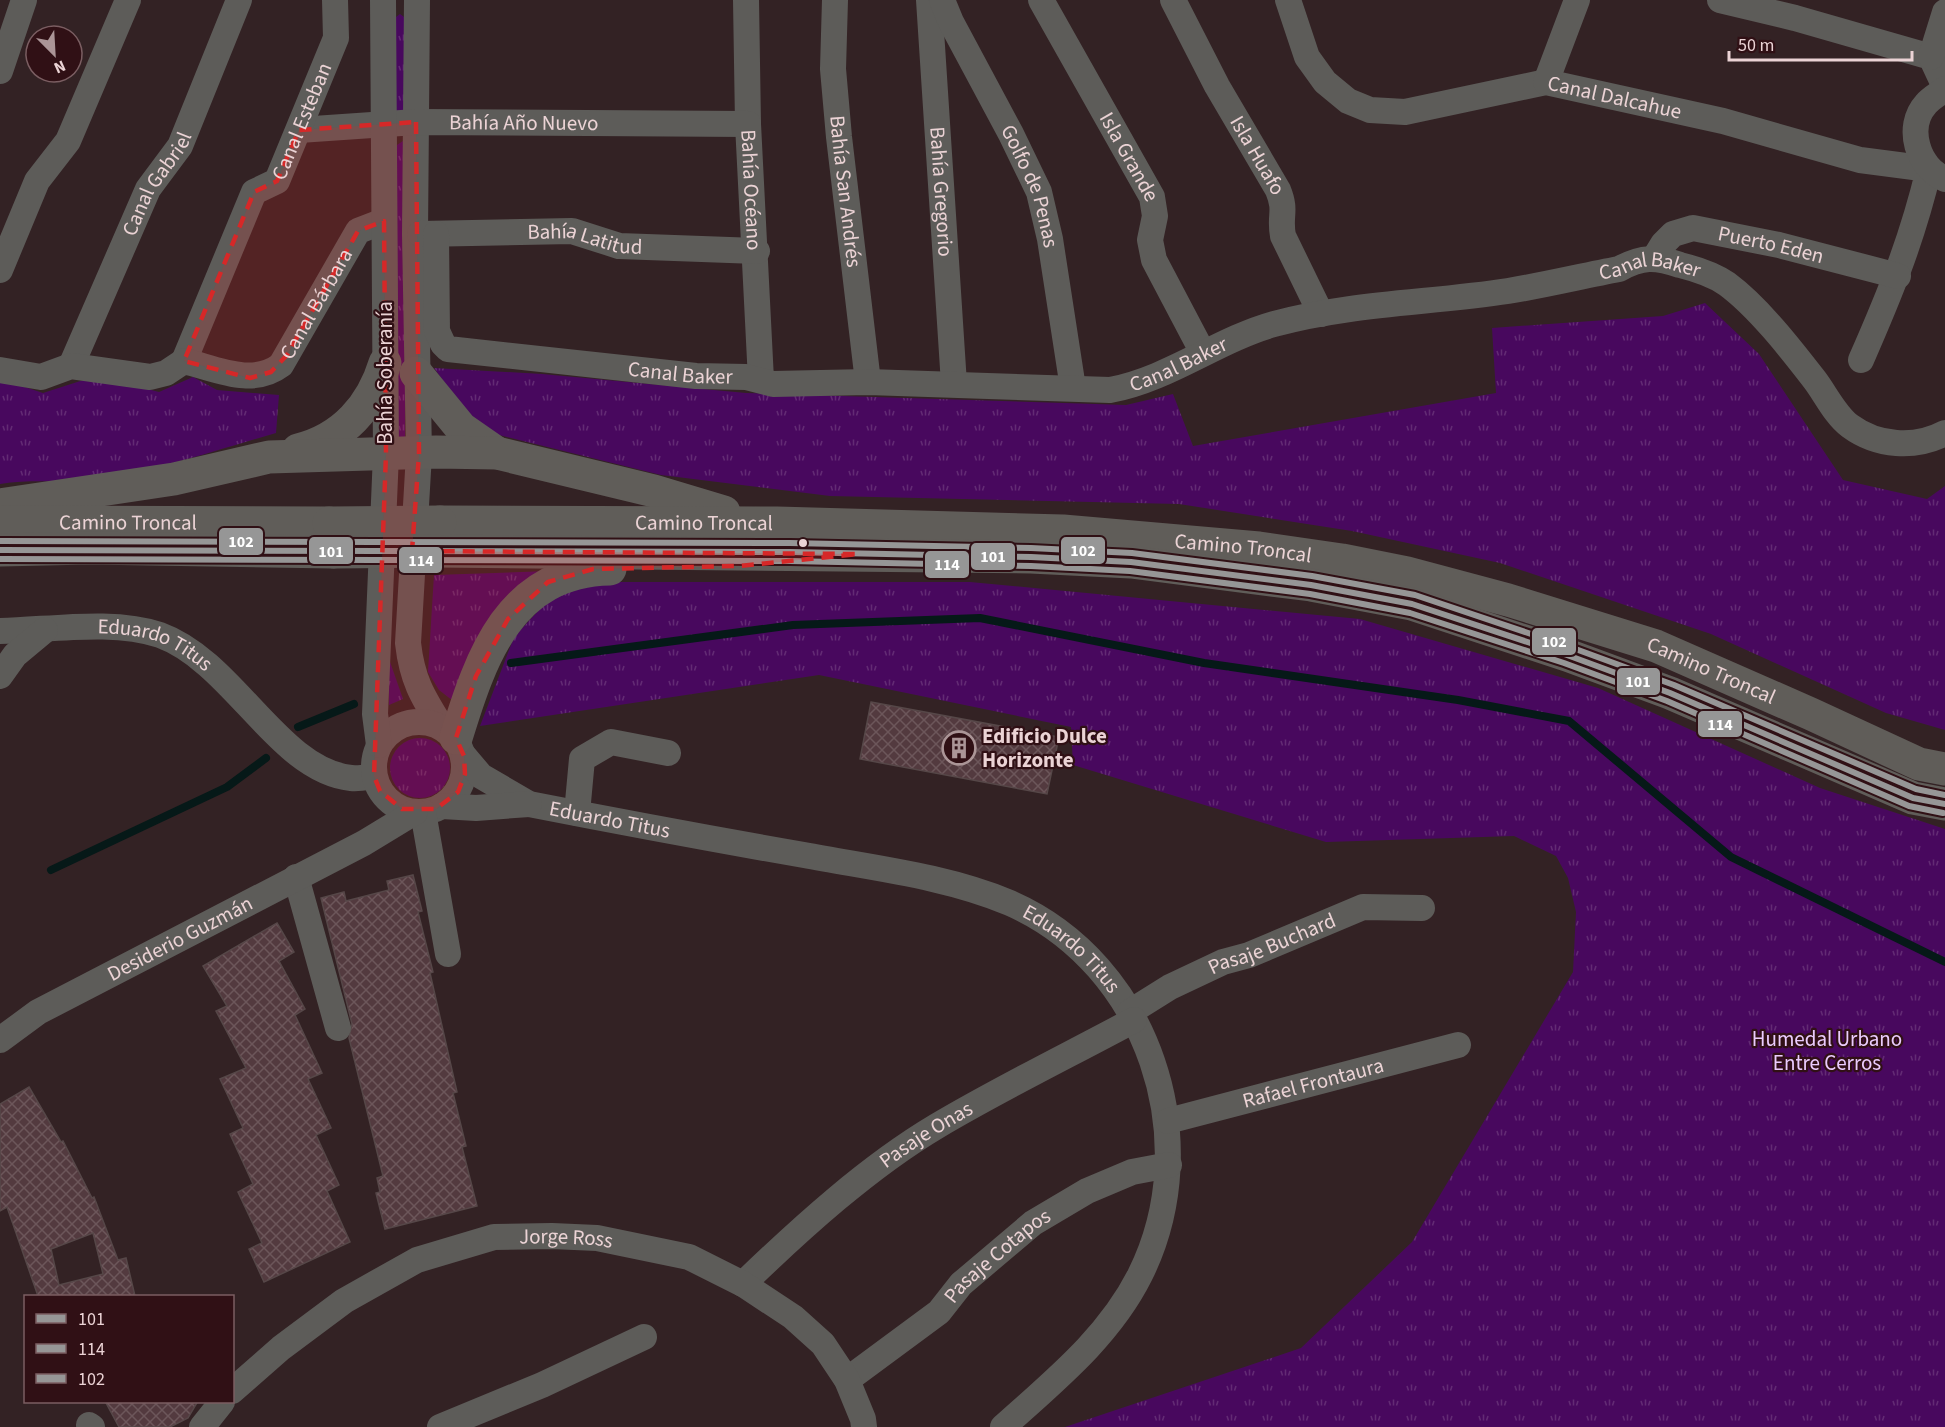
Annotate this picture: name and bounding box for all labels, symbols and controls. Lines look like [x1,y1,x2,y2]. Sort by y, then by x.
north arrow [24,24,84,84]
scale bar [1729,24,1912,62]
text: 50 m [1738,33,1774,58]
text: N [50,55,69,79]
street label: Canal Esteban [264,58,339,185]
street label: Canal Dalcahue [1545,68,1684,126]
street label: Bahía Año Nuevo [449,107,599,138]
street label: Isla Grande [1092,107,1167,207]
street label: Isla Huafo [1223,110,1293,201]
street label: Bahía San Andrés [822,114,869,269]
street label: Golfo de Penas [994,119,1066,250]
street label: Bahía Gregorio [922,126,961,258]
street label: Canal Gabriel [114,127,199,241]
street label: Bahía Océano [733,129,769,251]
street label: Bahía Latitud [527,215,643,262]
street label: Puerto Eden [1715,218,1827,271]
street label: Canal Bárbara [272,243,360,365]
street label: Canal Baker [1596,244,1706,288]
street label: Bahía Soberanía [370,301,400,445]
street label: Canal Baker [1125,329,1233,399]
street label: Canal Baker [626,354,734,392]
street label: Camino Troncal [59,507,197,538]
street label: Camino Troncal [635,508,773,538]
street label: Camino Troncal [1173,526,1314,570]
line badge: 102 [218,527,264,556]
text: 102 [228,531,254,553]
line badge: 101 [308,536,354,565]
line badge: 102 [1060,536,1106,565]
unlabelled marker [797,537,809,549]
text: 102 [1070,540,1096,562]
text: 101 [318,541,344,563]
line badge: 101 [970,542,1016,571]
line badge: 114 [398,546,443,574]
text: 101 [980,546,1006,568]
text: 114 [408,550,434,572]
line badge: 114 [924,550,970,579]
text: 114 [934,554,960,576]
street label: Eduardo Titus [97,611,220,678]
line badge: 102 [1531,627,1577,656]
street label: Camino Troncal [1643,629,1781,712]
text: 102 [1541,631,1567,653]
line badge: 101 [1616,667,1661,696]
text: 101 [1625,671,1651,693]
line badge: 114 [1697,710,1743,738]
text: 114 [1707,714,1733,736]
place label: Edificio Dulce Horizonte [982,721,1107,775]
building icon: Edificio Dulce Horizonte [941,730,977,766]
street label: Eduardo Titus [547,793,673,846]
street label: Desiderio Guzmán [102,888,258,989]
street label: Eduardo Titus [1017,897,1128,999]
street label: Pasaje Buchard [1203,905,1340,982]
park label: Humedal Urbano Entre Cerros [1752,1024,1902,1078]
street label: Rafael Frontaura [1239,1050,1387,1116]
street label: Pasaje Onas [873,1093,978,1175]
street label: Pasaje Cotapos [937,1201,1056,1309]
street label: Jorge Ross [519,1221,616,1256]
legend [24,1295,234,1403]
text: 101 [78,1307,105,1332]
text: 114 [78,1337,105,1362]
text: 102 [78,1367,105,1392]

